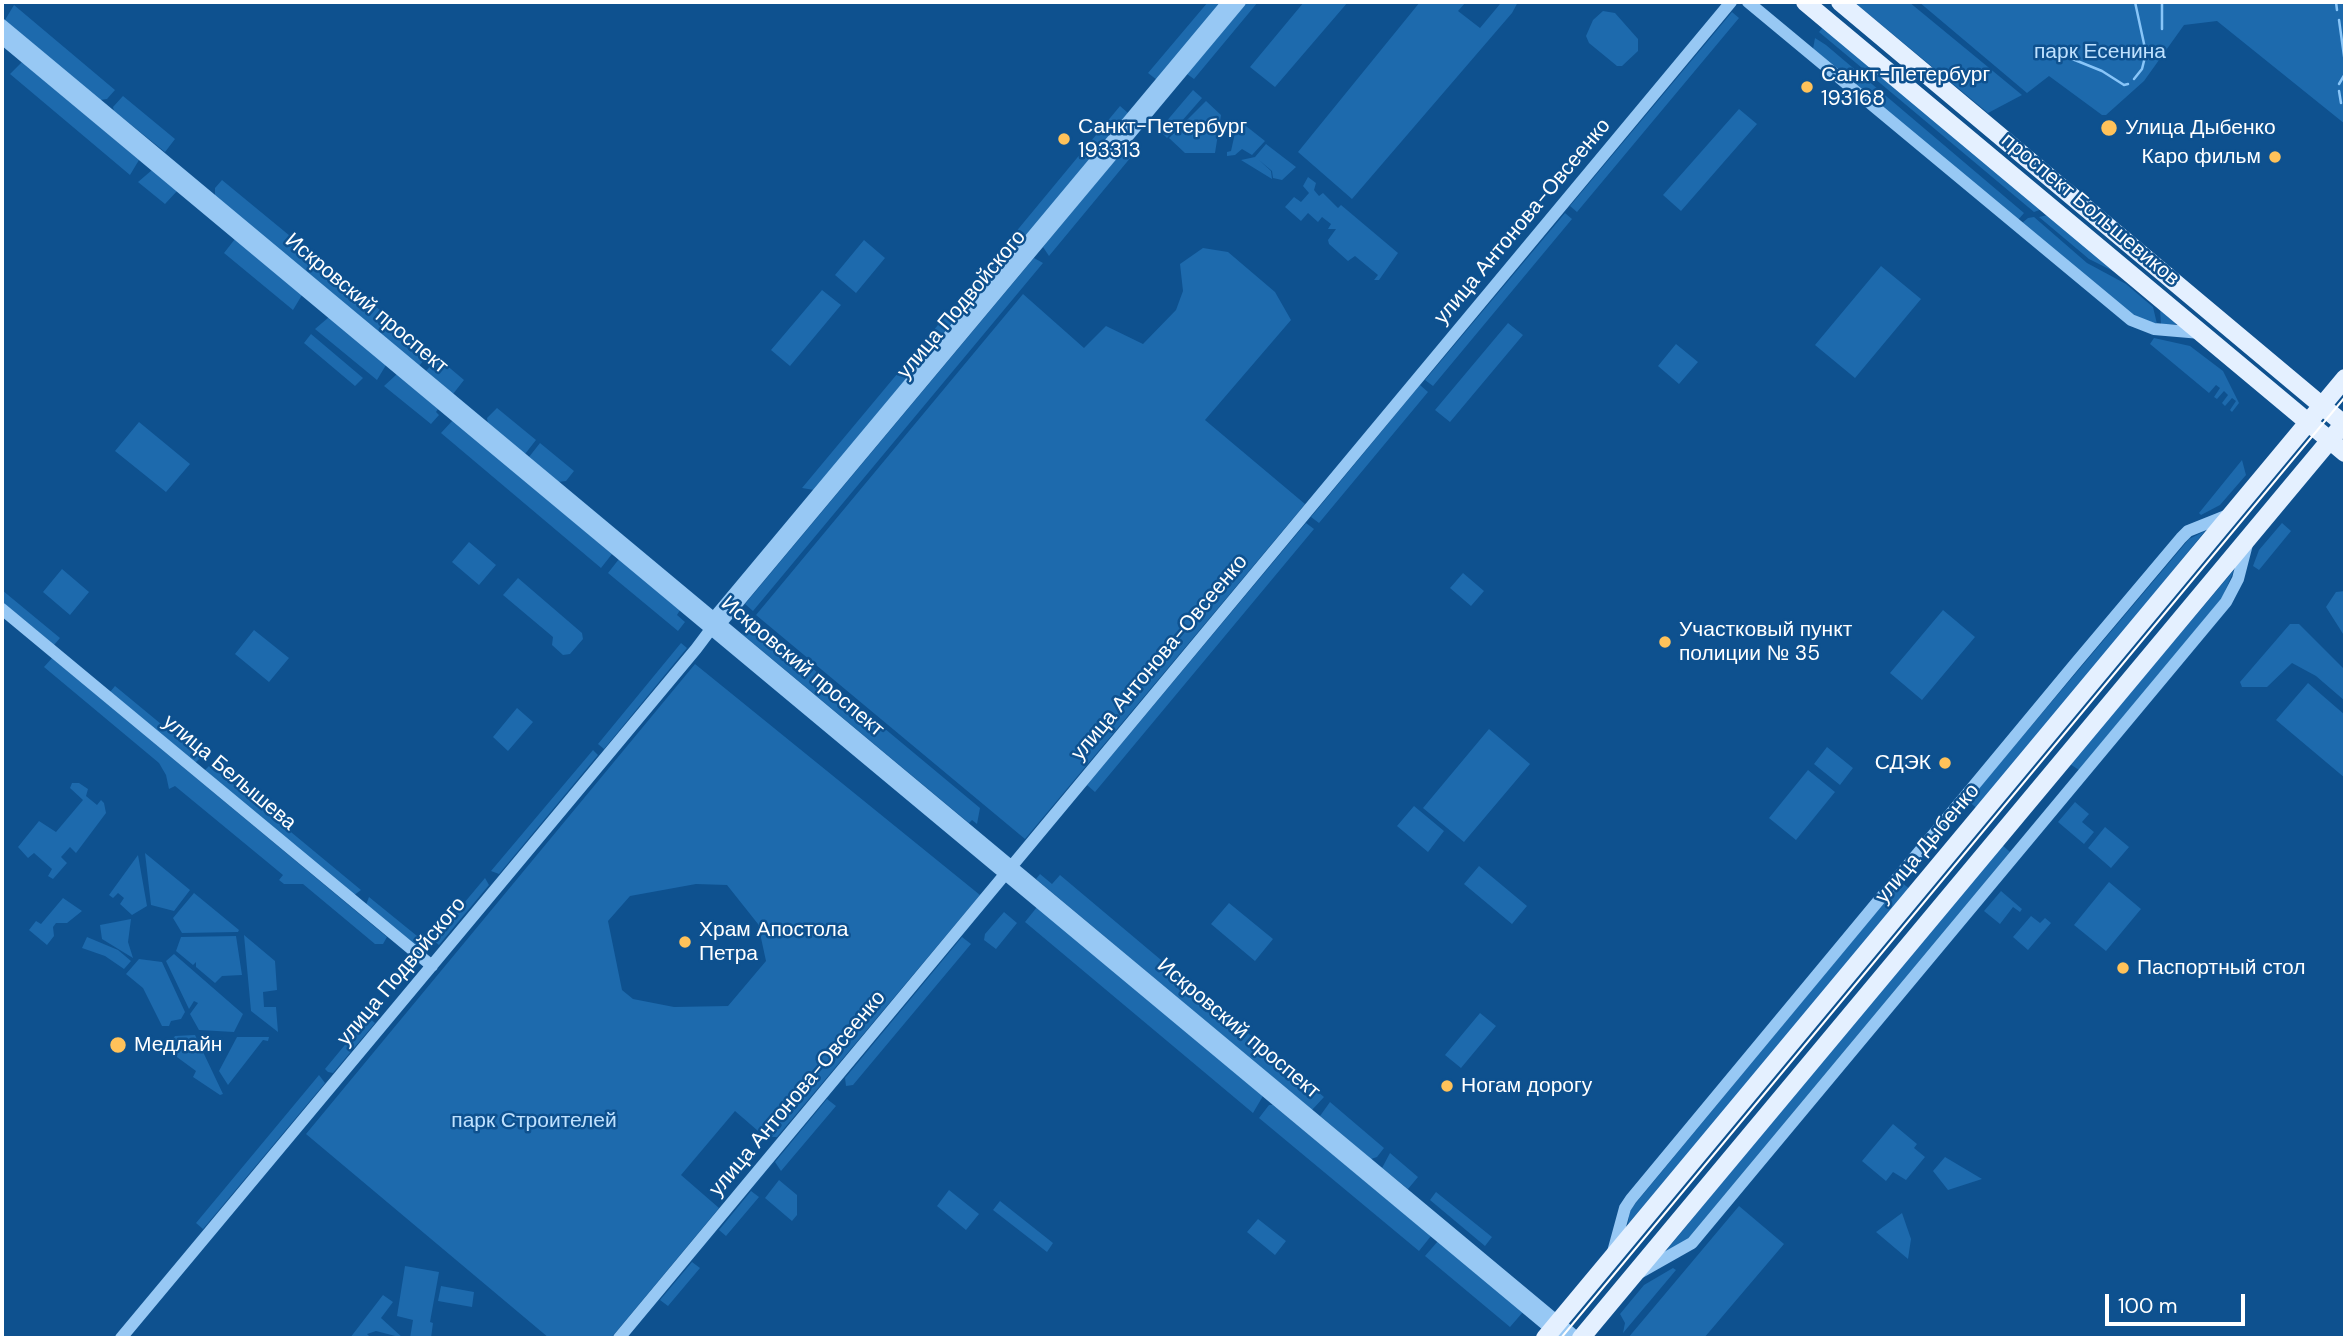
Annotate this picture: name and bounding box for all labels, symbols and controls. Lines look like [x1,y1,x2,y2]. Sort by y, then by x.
park label: парк Есенина [2034,39,2166,65]
place label: Санкт-Петербург 193168 [1821,62,1990,112]
marker: Санкт-Петербург 193168 [1799,79,1815,95]
place label: Санкт-Петербург 193313 [1078,114,1247,164]
street label: улица Антонова-Овсеенко [1429,114,1617,330]
place label: Улица Дыбенко [2125,115,2276,141]
marker: Улица Дыбенко [2099,118,2119,138]
street label: проспект Большевиков [1996,128,2184,292]
marker: Санкт-Петербург 193313 [1056,131,1072,147]
place label: Каро фильм [2142,144,2261,170]
marker: Каро фильм [2267,149,2283,165]
street label: улица Подвойского [892,225,1032,385]
street label: Искровский проспект [279,228,453,380]
street label: улица Антонова-Овсеенко [1066,550,1254,766]
street label: Искровский проспект [715,591,889,743]
place label: Участковый пункт полиции № 35 [1679,617,1852,667]
marker: Участковый пункт полиции № 35 [1657,634,1673,650]
street label: улица Белышева [157,710,301,836]
place label: СДЭК [1875,750,1931,776]
marker: СДЭК [1937,755,1953,771]
street label: улица Дыбенко [1871,779,1985,909]
street label: улица Подвойского [332,892,472,1052]
place label: Храм Апостола Петра [699,917,848,967]
marker: Храм Апостола Петра [677,934,693,950]
street label: Искровский проспект [1151,953,1325,1105]
place label: Паспортный стол [2137,955,2306,981]
marker: Паспортный стол [2115,960,2131,976]
street label: улица Антонова-Овсеенко [704,986,892,1202]
place label: Медлайн [134,1032,222,1058]
marker: Медлайн [108,1035,128,1055]
place label: Ногам дорогу [1461,1073,1592,1099]
marker: Ногам дорогу [1439,1078,1455,1094]
park label: парк Строителей [451,1108,617,1134]
scale bar [2109,1280,2249,1324]
text: 100 m [2118,1292,2178,1320]

